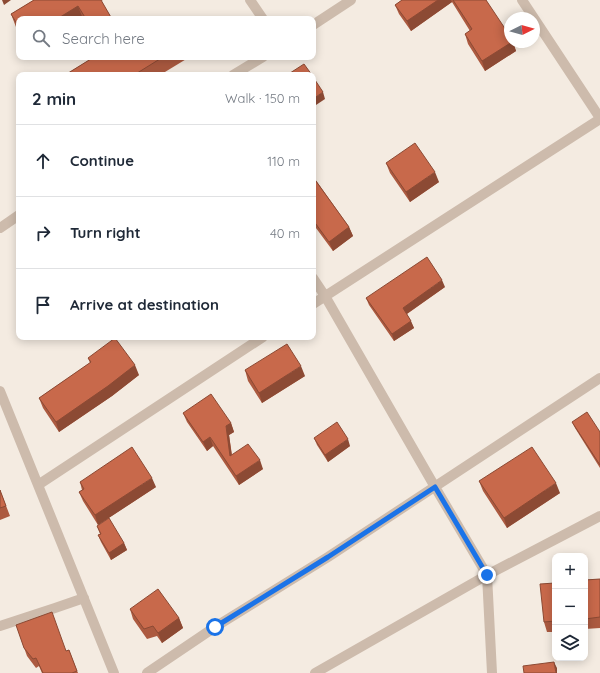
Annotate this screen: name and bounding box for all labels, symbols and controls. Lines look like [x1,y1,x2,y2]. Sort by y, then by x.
north arrow [504,12,540,48]
search box [16,16,316,60]
icon: search [30,27,52,49]
text: Search here [62,29,145,48]
text: 2 min [32,88,76,109]
text: Walk · 150 m [225,90,300,106]
icon: ahead [32,150,54,172]
text: Continue [70,151,134,170]
text: 110 m [267,153,300,169]
icon: right [32,222,54,244]
text: Turn right [70,223,141,242]
text: 40 m [270,225,300,241]
icon: arrive [32,294,54,316]
text: Arrive at destination [70,295,219,314]
map controls [552,553,588,661]
button: + [552,553,588,589]
route end [478,566,496,584]
button: − [552,589,588,625]
route start [206,618,224,636]
button: layers [552,625,588,661]

